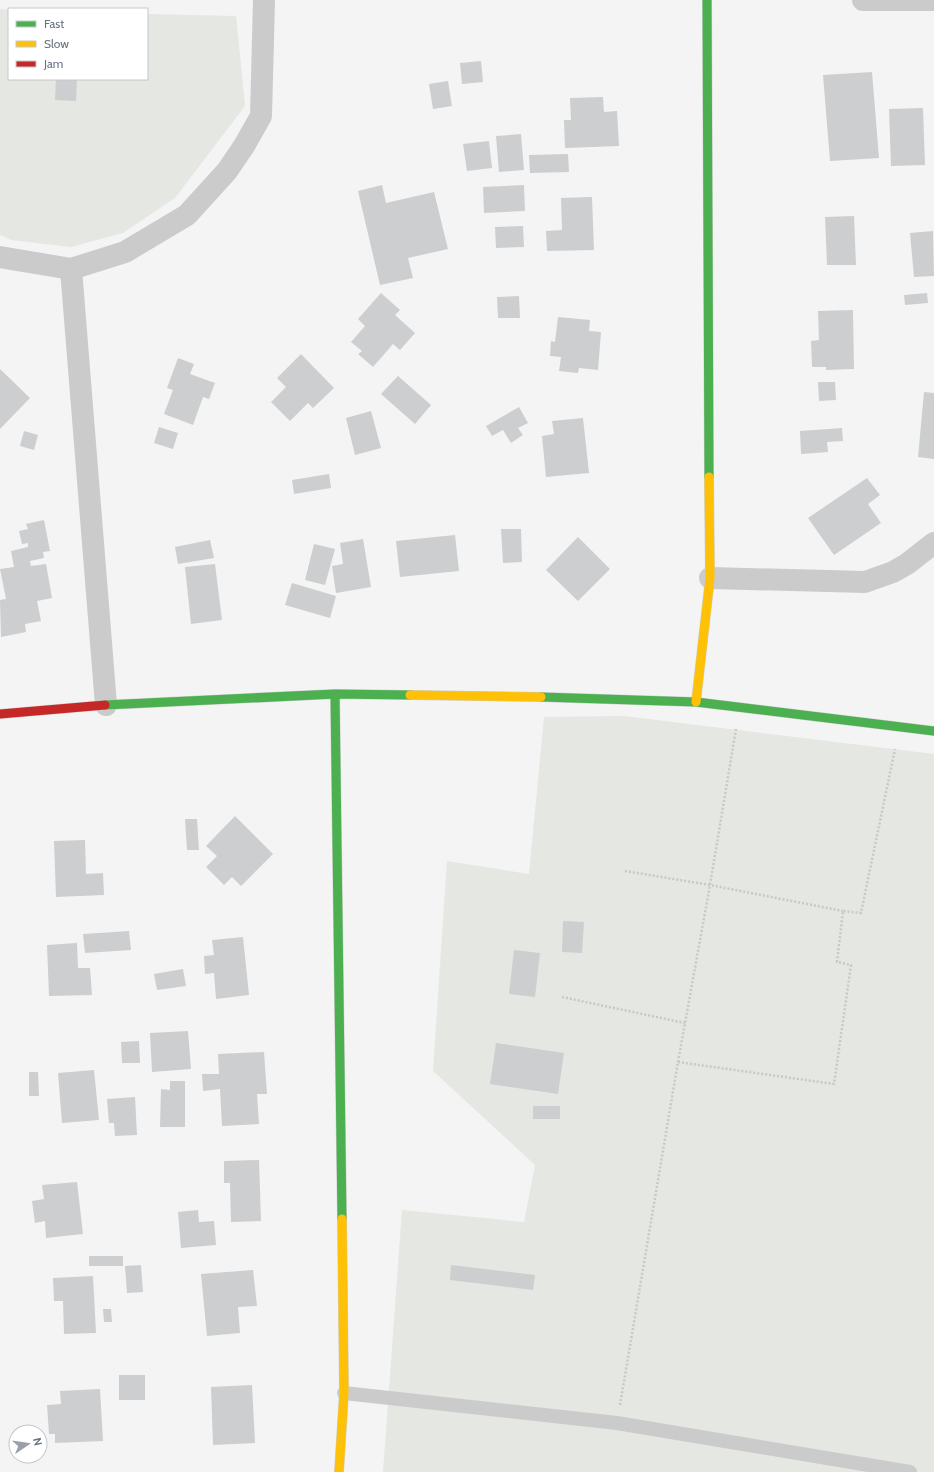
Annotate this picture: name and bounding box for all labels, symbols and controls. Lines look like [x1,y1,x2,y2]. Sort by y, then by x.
legend [8,8,148,80]
text: Fast [44,16,64,31]
text: Slow [44,36,69,51]
text: Jam [43,56,63,71]
north arrow [8,1424,48,1464]
text: N [30,1436,45,1447]

